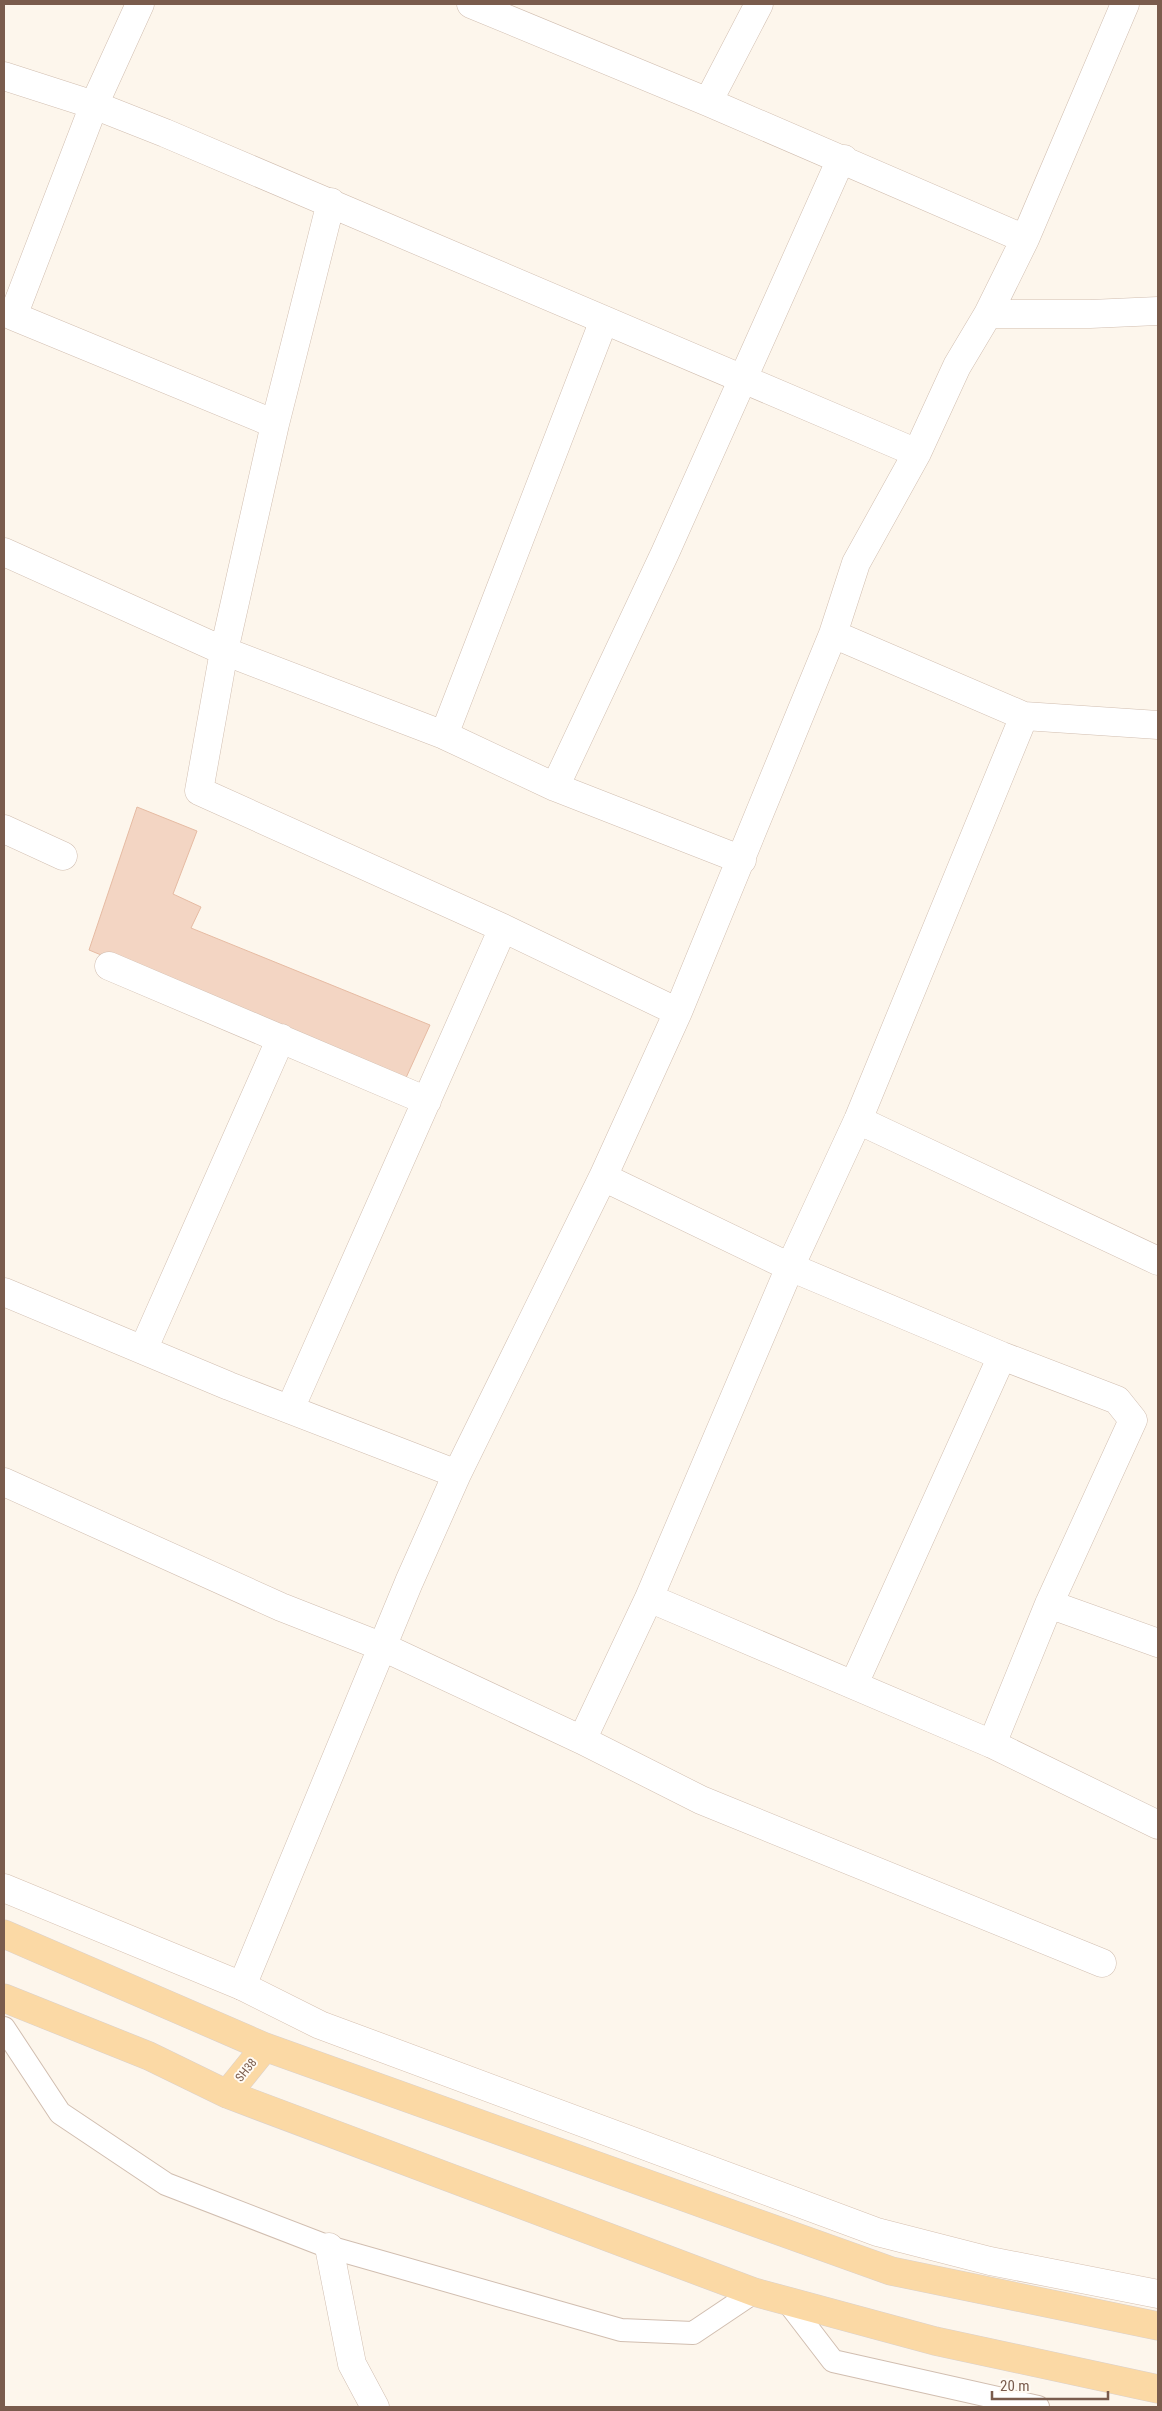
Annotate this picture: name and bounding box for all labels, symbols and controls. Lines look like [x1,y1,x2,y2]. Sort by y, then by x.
street label: SH38 [233,2056,260,2084]
scale bar [992,2368,1108,2400]
text: 20 m [1000,2377,1030,2395]

